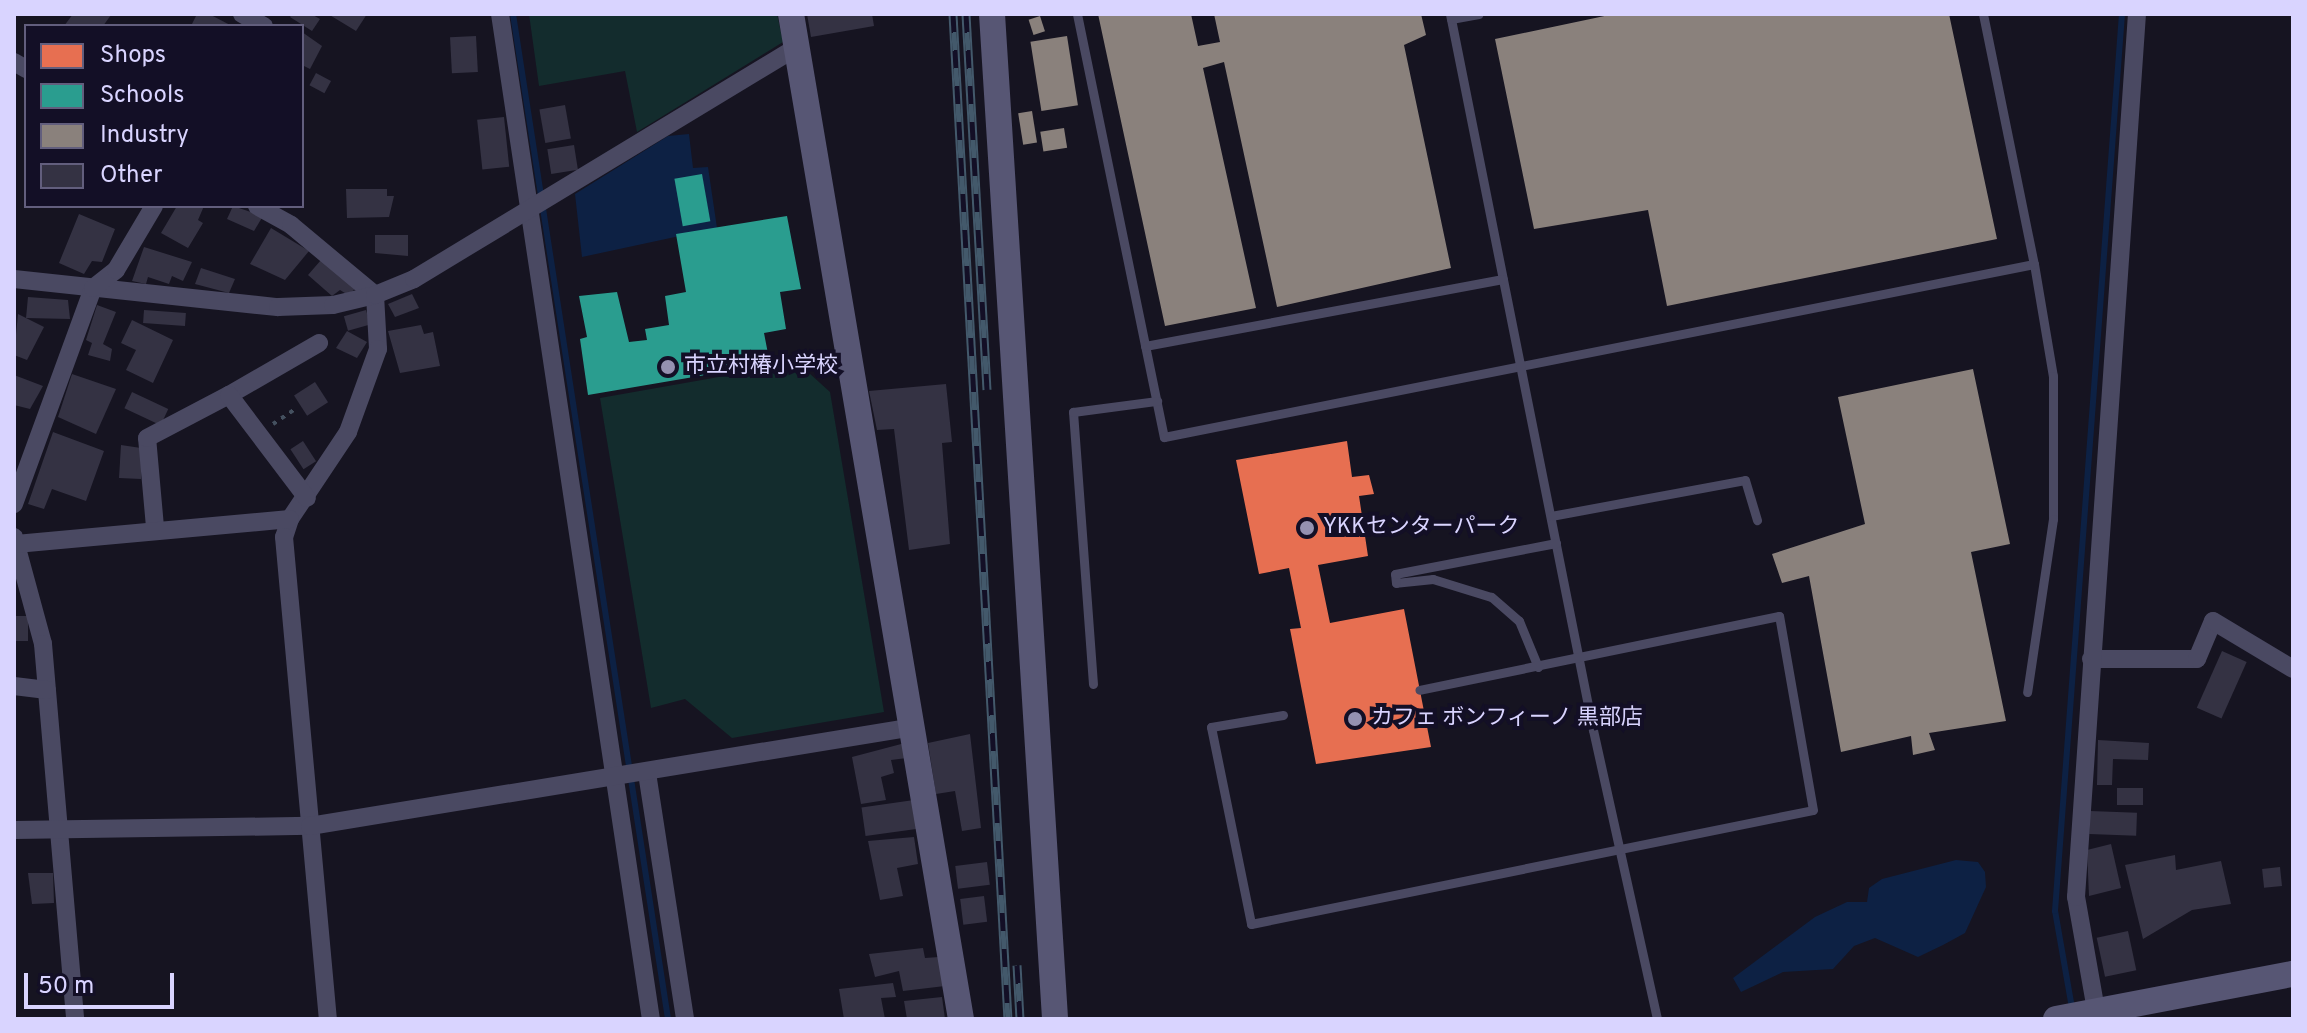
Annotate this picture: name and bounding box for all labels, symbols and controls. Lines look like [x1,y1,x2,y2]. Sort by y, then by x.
legend [24,24,304,208]
text: Shops [100,41,166,71]
text: Schools [100,81,185,111]
text: Industry [100,121,189,151]
text: Other [100,161,162,191]
place label: 市立村椿小学校 [684,354,838,380]
marker: 市立村椿小学校 [659,358,677,376]
place label: YKKセンターパーク [1323,515,1520,541]
marker: YKKセンターパーク [1298,519,1316,537]
place label: カフェ ボンフィーノ 黒部店 [1371,706,1645,732]
marker: カフェ ボンフィーノ 黒部店 [1346,710,1364,728]
scale bar [28,957,178,1007]
text: 50 m [38,972,94,1002]

